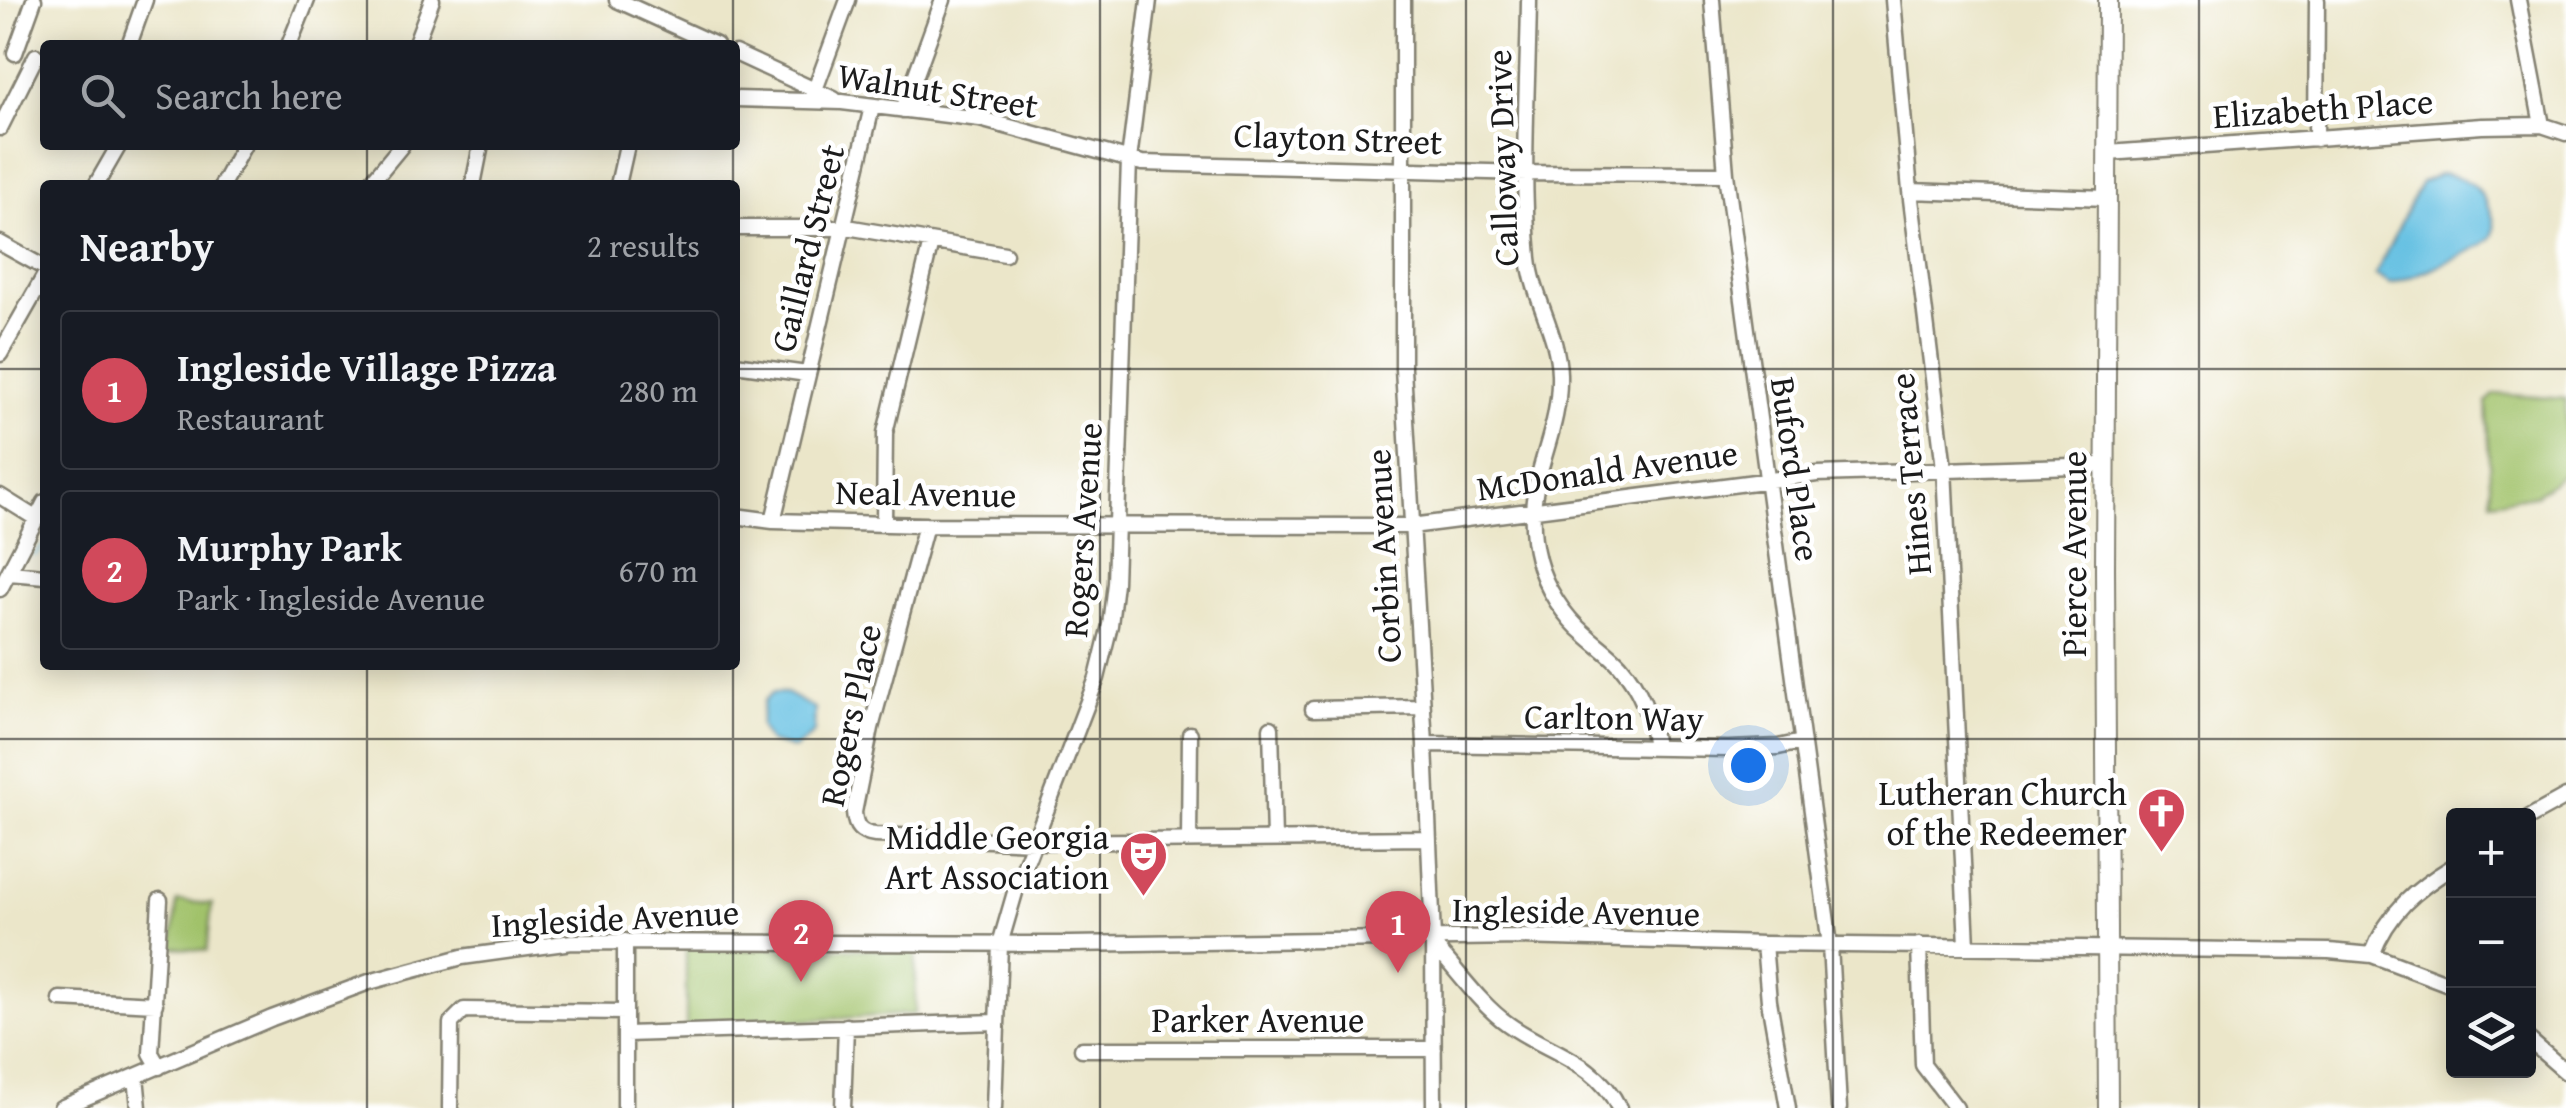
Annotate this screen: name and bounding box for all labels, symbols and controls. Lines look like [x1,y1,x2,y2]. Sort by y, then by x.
search box [40,40,740,150]
street label: Walnut Street [834,49,1042,131]
street label: Calloway Drive [1473,49,1531,267]
text: Search here [155,67,343,123]
icon: search [75,68,130,123]
street label: Elizabeth Place [2211,75,2435,141]
street label: Clayton Street [1233,109,1443,167]
street label: Gaillard Street [757,139,857,357]
text: Nearby [80,215,214,276]
text: 2 results [587,222,700,269]
text: Ingleside Village Pizza [177,339,557,395]
text: 1 [106,367,123,414]
text: 280 m [619,367,698,414]
street label: Hines Terrace [1876,371,1944,577]
street label: Buford Place [1758,374,1834,564]
text: Restaurant [177,395,324,442]
street label: Rogers Avenue [1049,421,1115,639]
street label: McDonald Avenue [1473,426,1741,514]
street label: Corbin Avenue [1352,448,1414,664]
street label: Pierce Avenue [2048,451,2099,657]
street label: Neal Avenue [835,466,1017,520]
text: Murphy Park [177,519,402,575]
text: 2 [106,547,123,594]
text: 670 m [619,547,698,594]
text: Park · Ingleside Avenue [177,575,485,622]
street label: Rogers Place [806,619,894,811]
street label: Carlton Way [1524,690,1705,744]
your location [1723,740,1774,791]
place label: Lutheran Church of the Redeemer [1878,767,2127,858]
church icon: Lutheran Church of the Redeemer [2136,786,2188,854]
map controls [2446,808,2536,1078]
button: + [2446,808,2536,898]
place label: Middle Georgia Art Association [885,811,1109,902]
theatre icon: Middle Georgia Art Association [1118,830,1170,898]
street label: Ingleside Avenue [1451,883,1701,939]
street label: Ingleside Avenue [490,886,740,950]
pin: 1 [1366,890,1430,973]
button: − [2446,898,2536,988]
pin: 2 [768,900,834,982]
button: layers [2446,988,2536,1078]
street label: Parker Avenue [1152,994,1364,1045]

